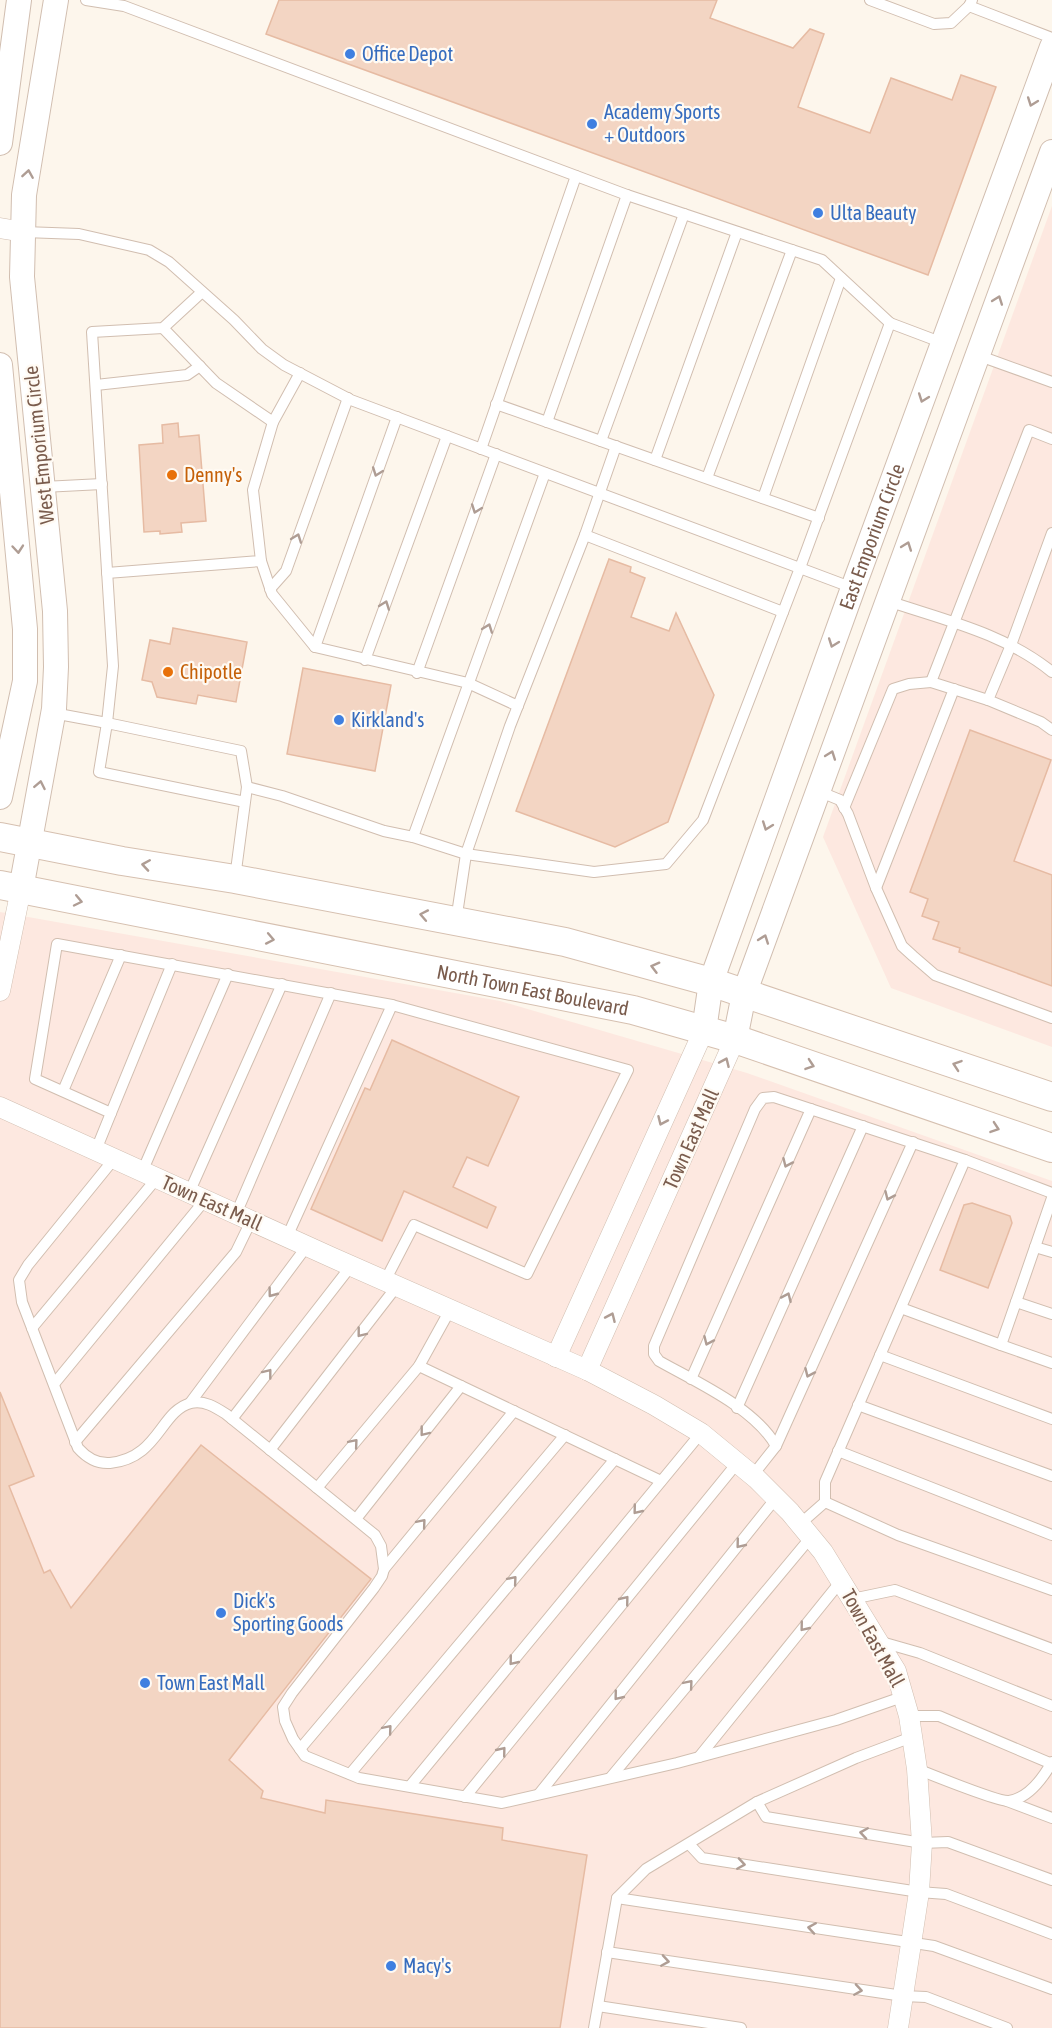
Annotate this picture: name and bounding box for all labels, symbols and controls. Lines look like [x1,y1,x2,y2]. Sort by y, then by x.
place label: Office Depot [362,42,453,65]
marker: Office Depot [343,47,357,61]
one-way arrow [1026,96,1039,107]
place label: Academy Sports + Outdoors [604,100,720,146]
marker: Academy Sports + Outdoors [585,117,599,131]
one-way arrow [21,169,33,178]
place label: Ulta Beauty [830,201,916,224]
marker: Ulta Beauty [811,206,825,220]
one-way arrow [990,295,1003,306]
street label: West Emporium Circle [19,365,58,525]
one-way arrow [917,392,930,403]
street label: East Emporium Circle [834,460,909,613]
place label: Denny's [184,463,242,486]
one-way arrow [372,466,385,477]
marker: Denny's [165,468,179,482]
one-way arrow [471,503,484,514]
one-way arrow [290,533,303,544]
one-way arrow [900,541,913,552]
one-way arrow [11,544,24,553]
one-way arrow [378,600,391,610]
one-way arrow [481,624,494,634]
one-way arrow [828,637,840,648]
place label: Chipotle [180,660,242,683]
marker: Chipotle [161,665,175,679]
place label: Kirkland's [351,708,424,731]
marker: Kirkland's [332,713,346,727]
one-way arrow [824,751,836,762]
one-way arrow [33,781,46,791]
one-way arrow [762,820,775,831]
one-way arrow [142,859,151,871]
one-way arrow [73,894,83,907]
one-way arrow [419,909,429,922]
one-way arrow [264,932,274,945]
one-way arrow [757,934,770,945]
street label: North Town East Boulevard [435,960,631,1020]
one-way arrow [650,962,661,974]
one-way arrow [717,1057,729,1068]
one-way arrow [804,1057,815,1070]
one-way arrow [952,1060,963,1072]
street label: Town East Mall [658,1084,723,1193]
one-way arrow [658,1115,670,1126]
one-way arrow [989,1121,1000,1133]
one-way arrow [783,1156,795,1167]
street label: Town East Mall [158,1170,267,1235]
one-way arrow [884,1189,896,1200]
one-way arrow [268,1286,279,1297]
one-way arrow [780,1292,792,1303]
one-way arrow [604,1312,616,1323]
one-way arrow [358,1326,369,1337]
one-way arrow [703,1334,715,1345]
one-way arrow [804,1367,816,1378]
one-way arrow [260,1368,271,1379]
one-way arrow [421,1425,432,1436]
one-way arrow [347,1439,358,1450]
one-way arrow [633,1503,644,1514]
one-way arrow [414,1519,425,1530]
one-way arrow [736,1537,747,1548]
one-way arrow [506,1576,517,1587]
street label: Town East Mall [837,1585,910,1691]
place label: Dick's Sporting Goods [233,1589,343,1635]
one-way arrow [618,1596,629,1607]
marker: Dick's Sporting Goods [214,1606,228,1620]
one-way arrow [800,1620,811,1631]
one-way arrow [509,1654,520,1665]
place label: Town East Mall [157,1671,266,1694]
marker: Town East Mall [138,1676,152,1690]
one-way arrow [681,1680,692,1691]
one-way arrow [614,1689,625,1700]
one-way arrow [380,1725,391,1736]
one-way arrow [494,1747,505,1758]
one-way arrow [859,1827,869,1840]
one-way arrow [735,1857,745,1870]
one-way arrow [808,1922,817,1934]
place label: Macy's [403,1954,452,1977]
one-way arrow [660,1954,670,1966]
marker: Macy's [384,1959,398,1973]
one-way arrow [853,1983,862,1995]

